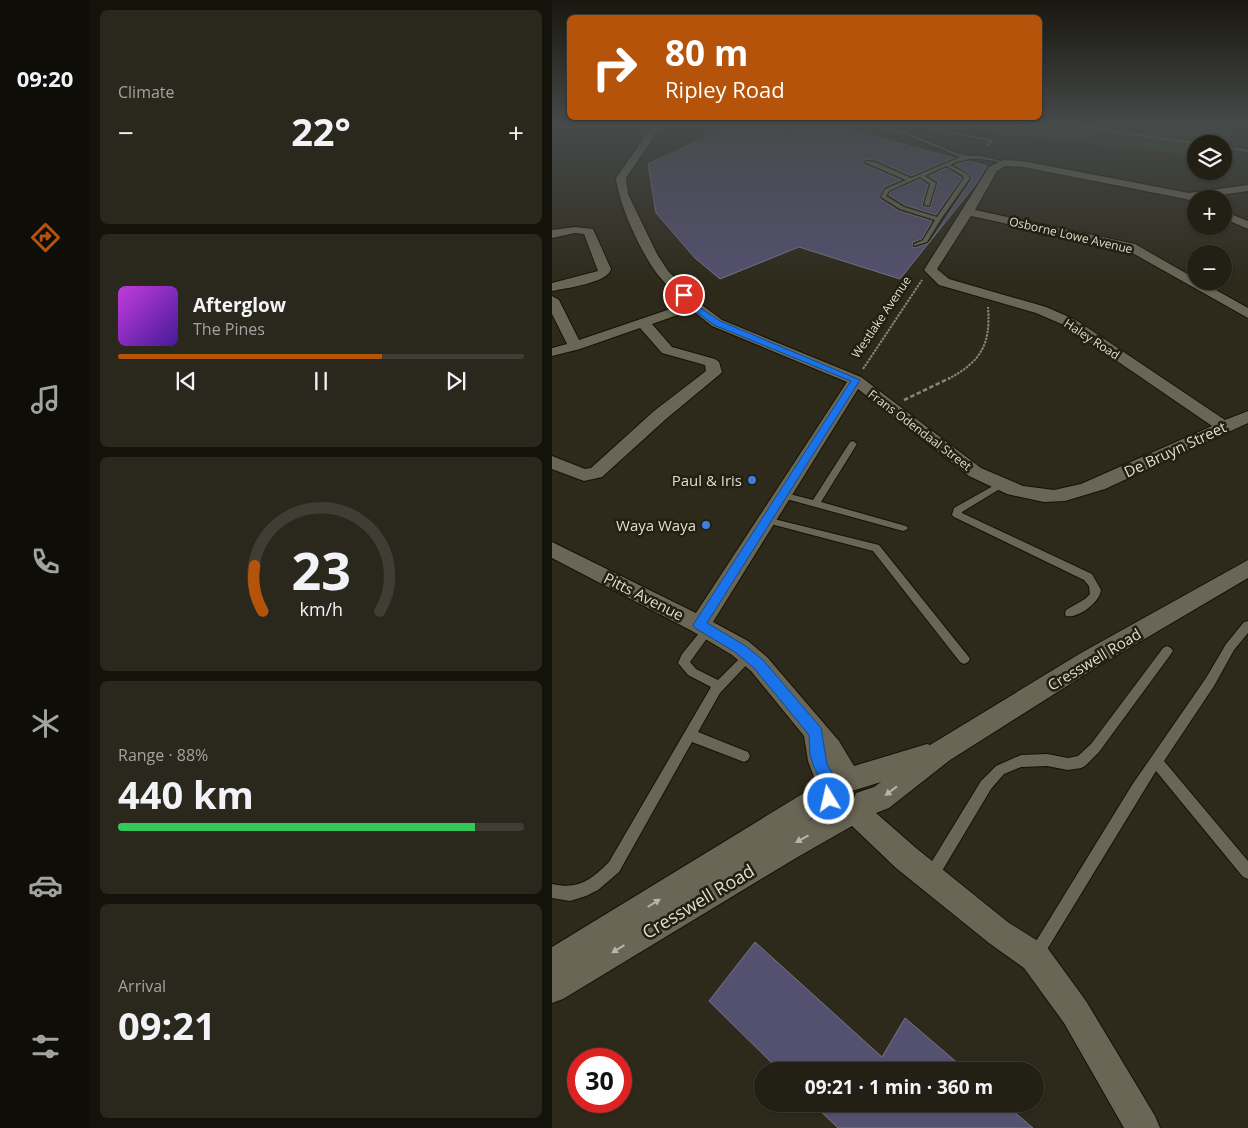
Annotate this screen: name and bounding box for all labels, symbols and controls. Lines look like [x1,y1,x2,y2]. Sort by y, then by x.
text: 80 m [665,29,748,76]
icon: right [582,35,647,100]
text: 09:20 [17,63,73,93]
text: Ripley Road [665,74,785,104]
text: Climate [118,81,175,103]
text: 22° [291,105,351,157]
text: − [118,113,134,151]
text: + [508,113,524,151]
map controls [1187,135,1232,290]
button: layers [1187,135,1232,180]
button: + [1187,190,1232,235]
street label: Osborne Lowe Avenue [1008,213,1135,258]
icon: directions [28,220,63,255]
button: − [1187,245,1232,290]
street label: Westlake Avenue [847,272,915,361]
pin [663,274,705,316]
icon: arrive [670,281,698,309]
text: Afterglow [193,292,286,318]
street label: Haley Road [1061,315,1123,363]
text: The Pines [193,318,265,340]
icon: previous [172,367,200,395]
icon: pause [307,367,335,395]
icon: next [442,367,470,395]
icon: music [28,382,63,417]
street label: Frans Odendaal Street [865,386,975,474]
street label: De Bruyn Street [1121,417,1229,481]
place label: Paul & Iris [672,470,742,490]
marker: Paul & Iris [746,474,758,486]
place label: Waya Waya [616,515,696,535]
marker: Waya Waya [700,519,712,531]
text: 23 [291,534,351,605]
icon: phone [28,544,63,579]
street label: Pitts Avenue [601,567,687,625]
text: km/h [299,597,343,621]
street label: Cresswell Road [1044,623,1144,695]
icon: climate [28,706,63,741]
text: Range · 88% [118,744,208,766]
text: 440 km [118,768,254,820]
position arrow [802,772,854,824]
one-way arrow [884,785,897,796]
one-way arrow [796,834,809,843]
street label: Cresswell Road [638,858,758,944]
icon: car [28,868,63,903]
one-way arrow [647,898,660,907]
one-way arrow [611,944,624,953]
text: Arrival [118,975,166,997]
text: 09:21 [118,999,216,1051]
icon: filters [28,1029,63,1064]
speed limit sign: 30 [567,1048,632,1113]
text: 09:21 · 1 min · 360 m [805,1074,993,1100]

